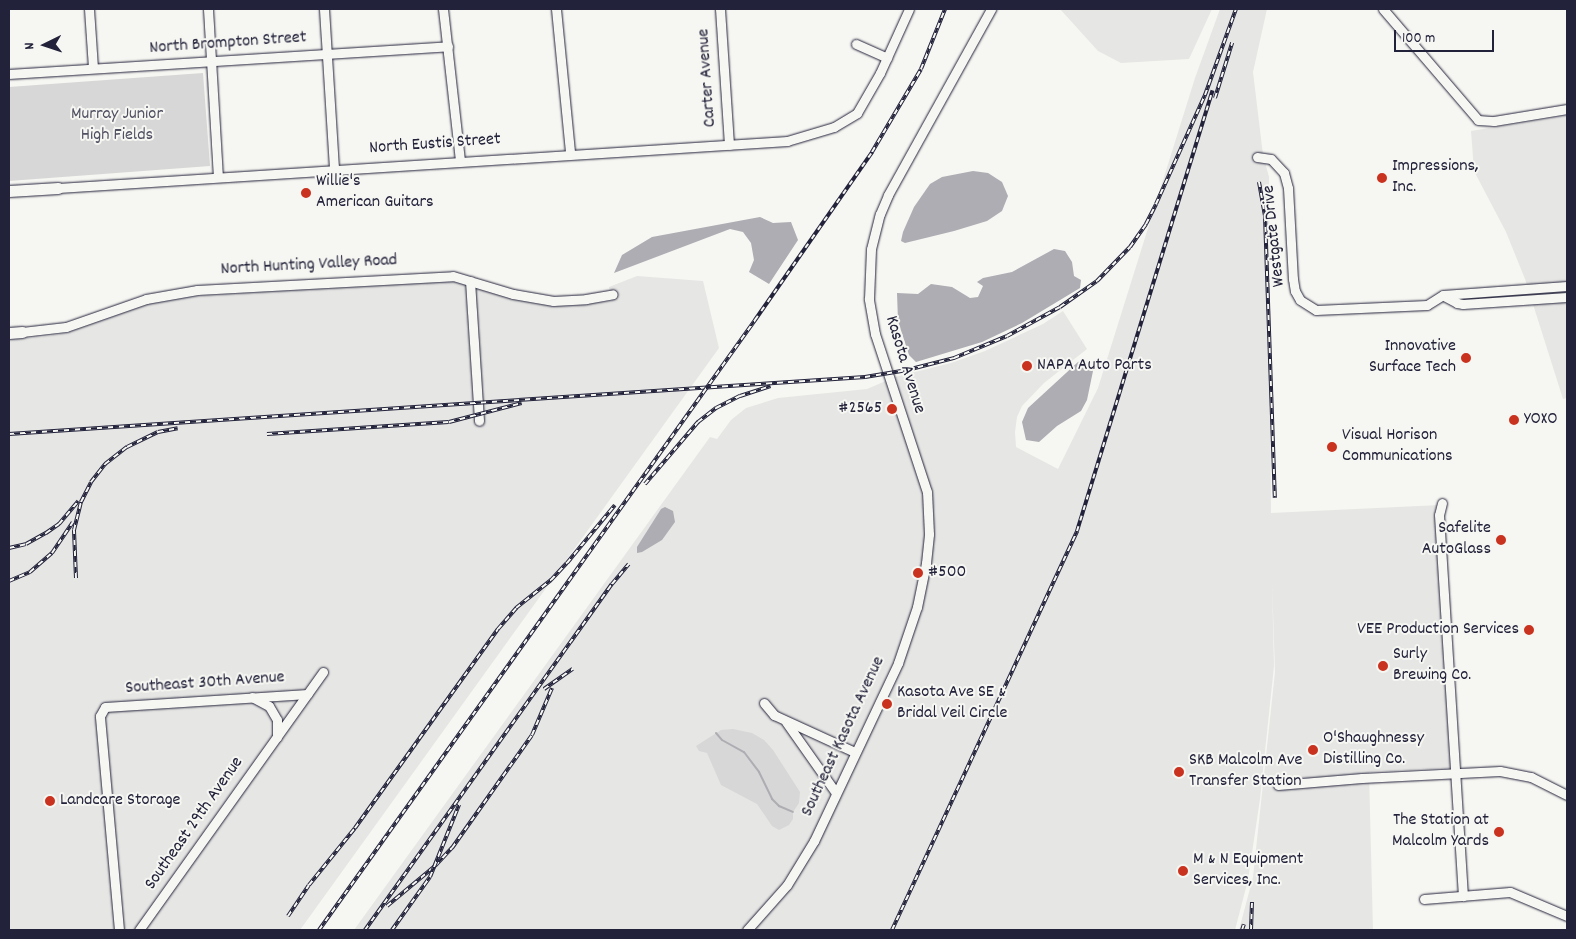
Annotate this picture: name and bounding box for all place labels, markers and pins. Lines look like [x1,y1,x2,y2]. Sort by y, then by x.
place label: Impressions, Inc. [1392,157,1479,200]
place label: Willie's American Guitars [316,172,434,214]
marker: Impressions, Inc. [1376,172,1388,184]
marker: Willie's American Guitars [300,187,312,199]
place label: Innovative Surface Tech [1369,337,1456,379]
marker: Innovative Surface Tech [1460,352,1472,364]
place label: NAPA Auto Parts [1037,355,1152,377]
marker: NAPA Auto Parts [1021,360,1033,372]
place label: #2565 [838,398,882,420]
marker: #2565 [886,403,898,415]
place label: YOXO [1524,409,1558,431]
marker: YOXO [1508,414,1520,426]
place label: Visual Horison Communications [1342,426,1453,468]
marker: Visual Horison Communications [1326,441,1338,453]
place label: Safelite AutoGlass [1422,519,1491,562]
marker: Safelite AutoGlass [1495,534,1507,546]
place label: #500 [928,562,966,584]
marker: #500 [912,567,924,579]
place label: VEE Production Services [1357,619,1519,641]
marker: VEE Production Services [1523,624,1535,636]
place label: Surly Brewing Co. [1393,645,1471,688]
marker: Surly Brewing Co. [1377,660,1389,672]
place label: Kasota Ave SE & Bridal Veil Circle [897,683,1007,726]
marker: Kasota Ave SE & Bridal Veil Circle [881,698,893,710]
place label: O'Shaughnessy Distilling Co. [1323,729,1424,772]
marker: O'Shaughnessy Distilling Co. [1307,744,1319,756]
place label: SKB Malcolm Ave Transfer Station [1189,751,1302,794]
marker: SKB Malcolm Ave Transfer Station [1173,766,1185,778]
place label: Landcare Storage [60,790,180,812]
marker: Landcare Storage [44,795,56,807]
place label: The Station at Malcolm Yards [1392,811,1489,854]
marker: The Station at Malcolm Yards [1493,826,1505,838]
place label: M & N Equipment Services, Inc. [1193,850,1304,892]
marker: M & N Equipment Services, Inc. [1177,865,1189,877]

